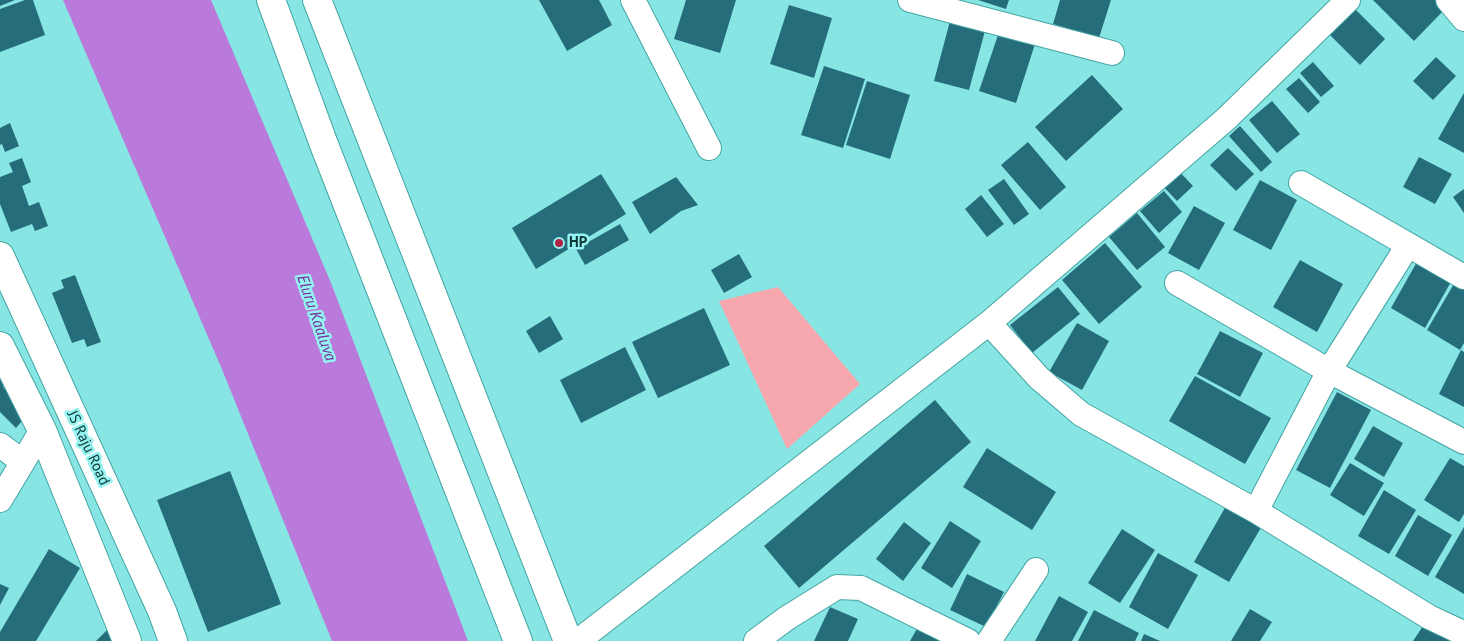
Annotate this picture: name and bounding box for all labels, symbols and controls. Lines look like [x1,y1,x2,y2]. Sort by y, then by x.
place label: HP [569,234,587,252]
marker: HP [553,237,565,249]
water label: Eluru Kaaluva [292,272,340,364]
street label: JS Raju Road [63,408,113,488]

